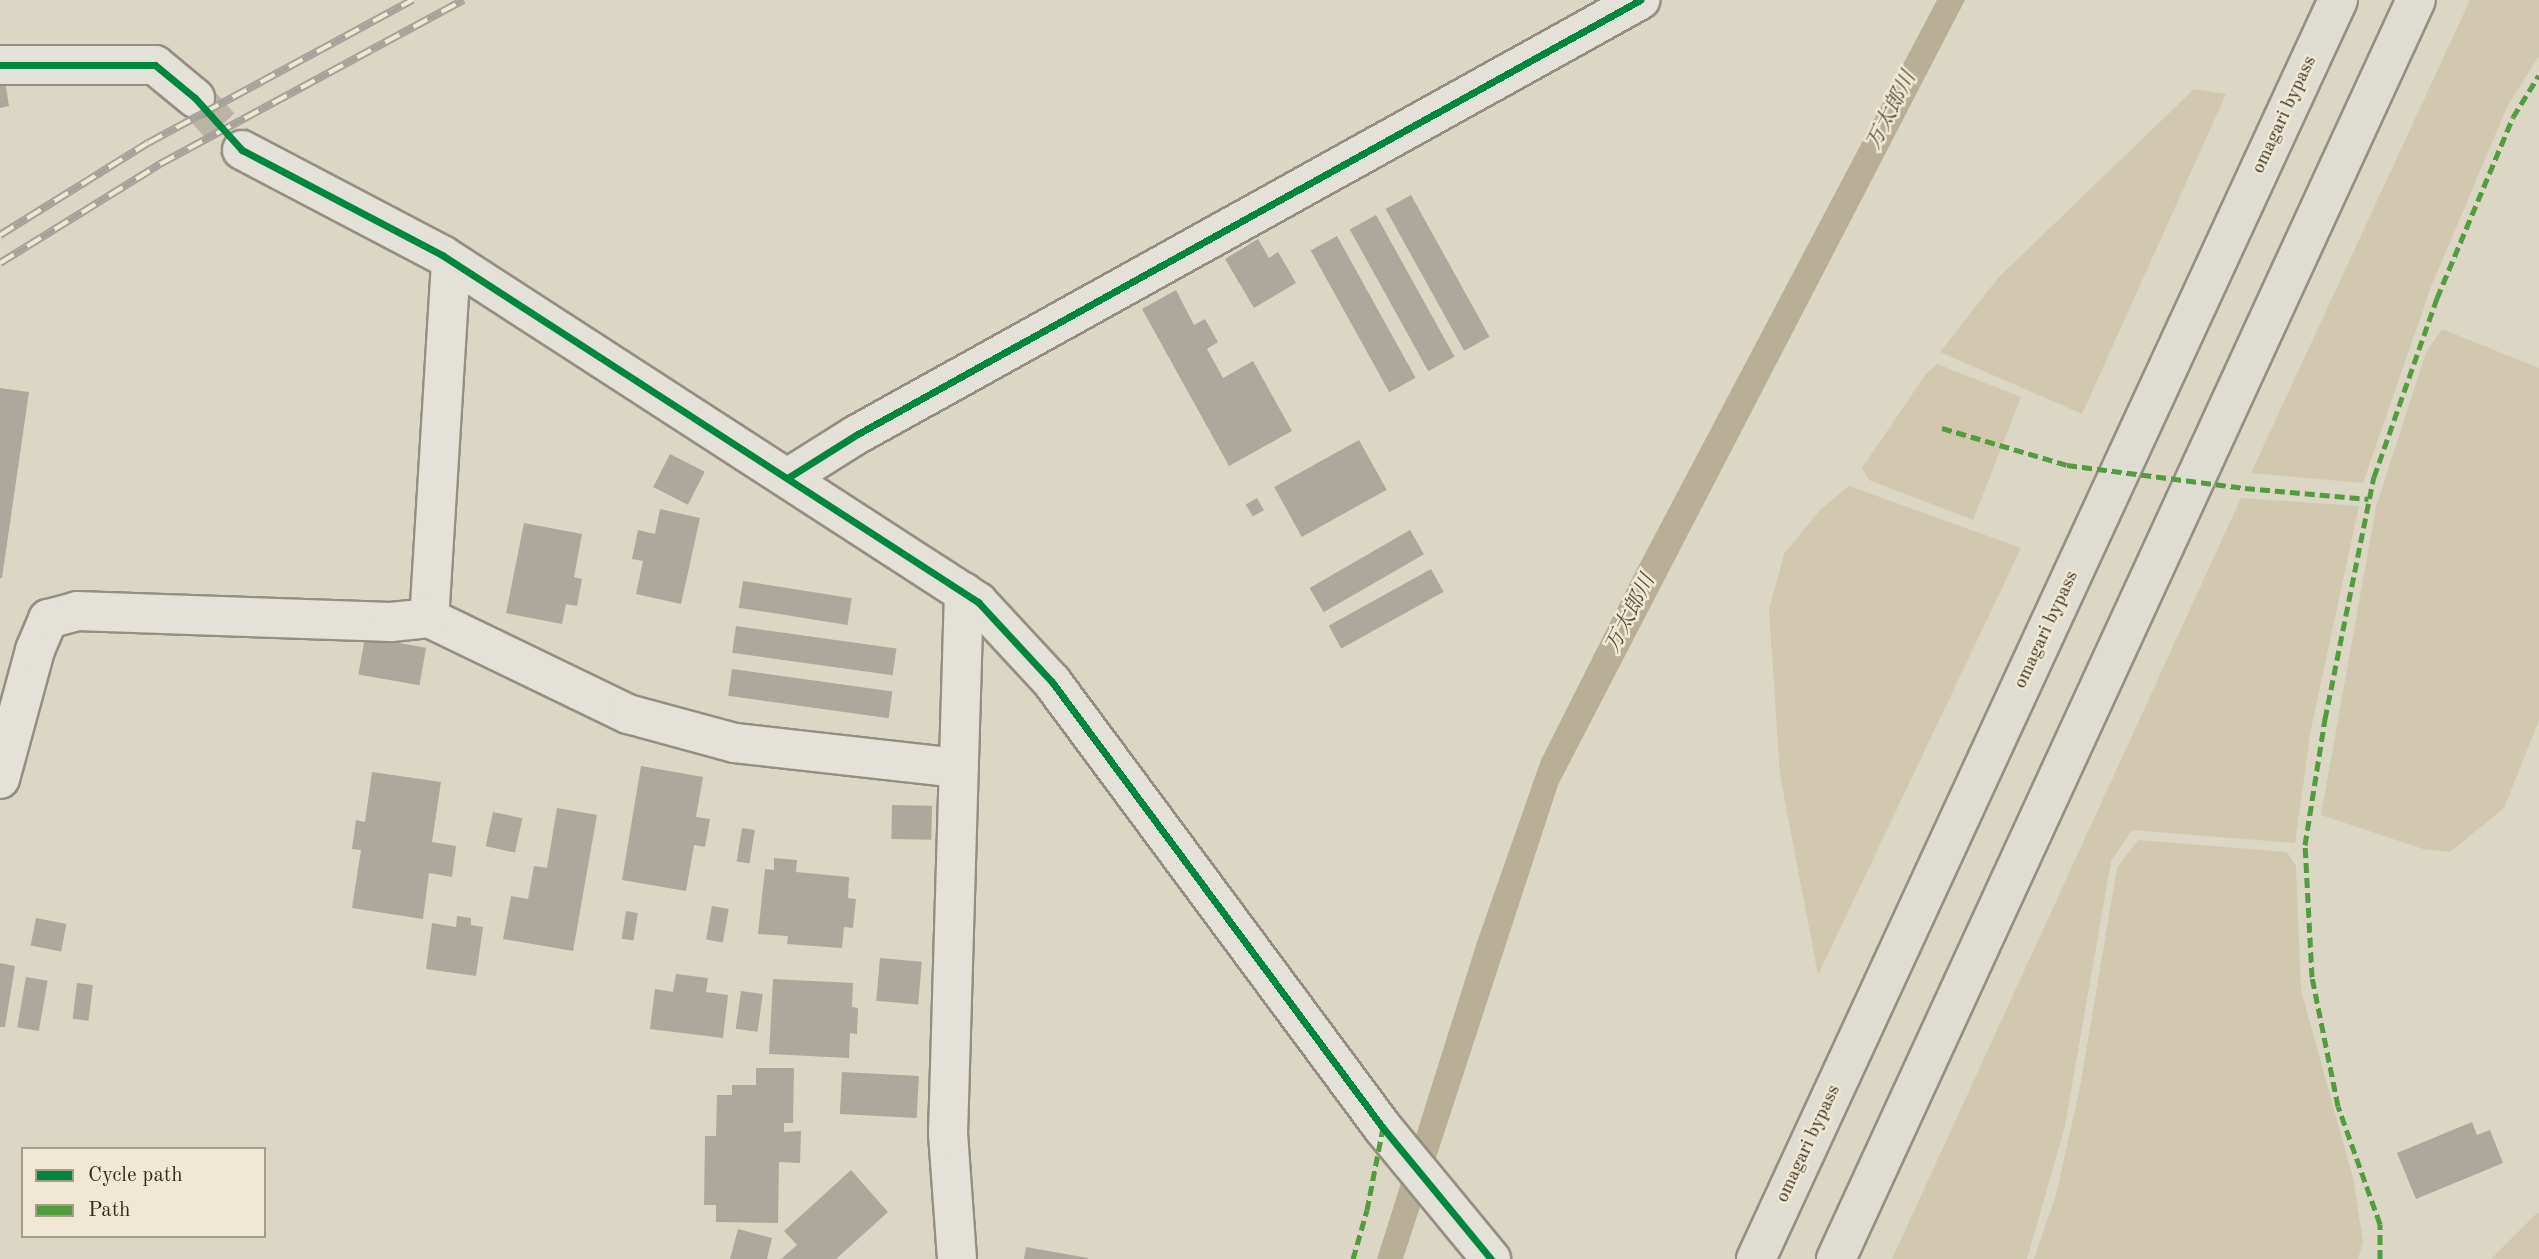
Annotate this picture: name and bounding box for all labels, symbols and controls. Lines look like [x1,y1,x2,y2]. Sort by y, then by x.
street label: omagari bypass [2248,52,2322,178]
water label: 万太郎川 [1862,68,1922,154]
street label: omagari bypass [2010,567,2084,693]
water label: 万太郎川 [1601,571,1661,657]
street label: omagari bypass [1772,1081,1846,1207]
legend [21,1147,266,1238]
text: Cycle path [88,1165,183,1186]
text: Path [88,1200,131,1221]

